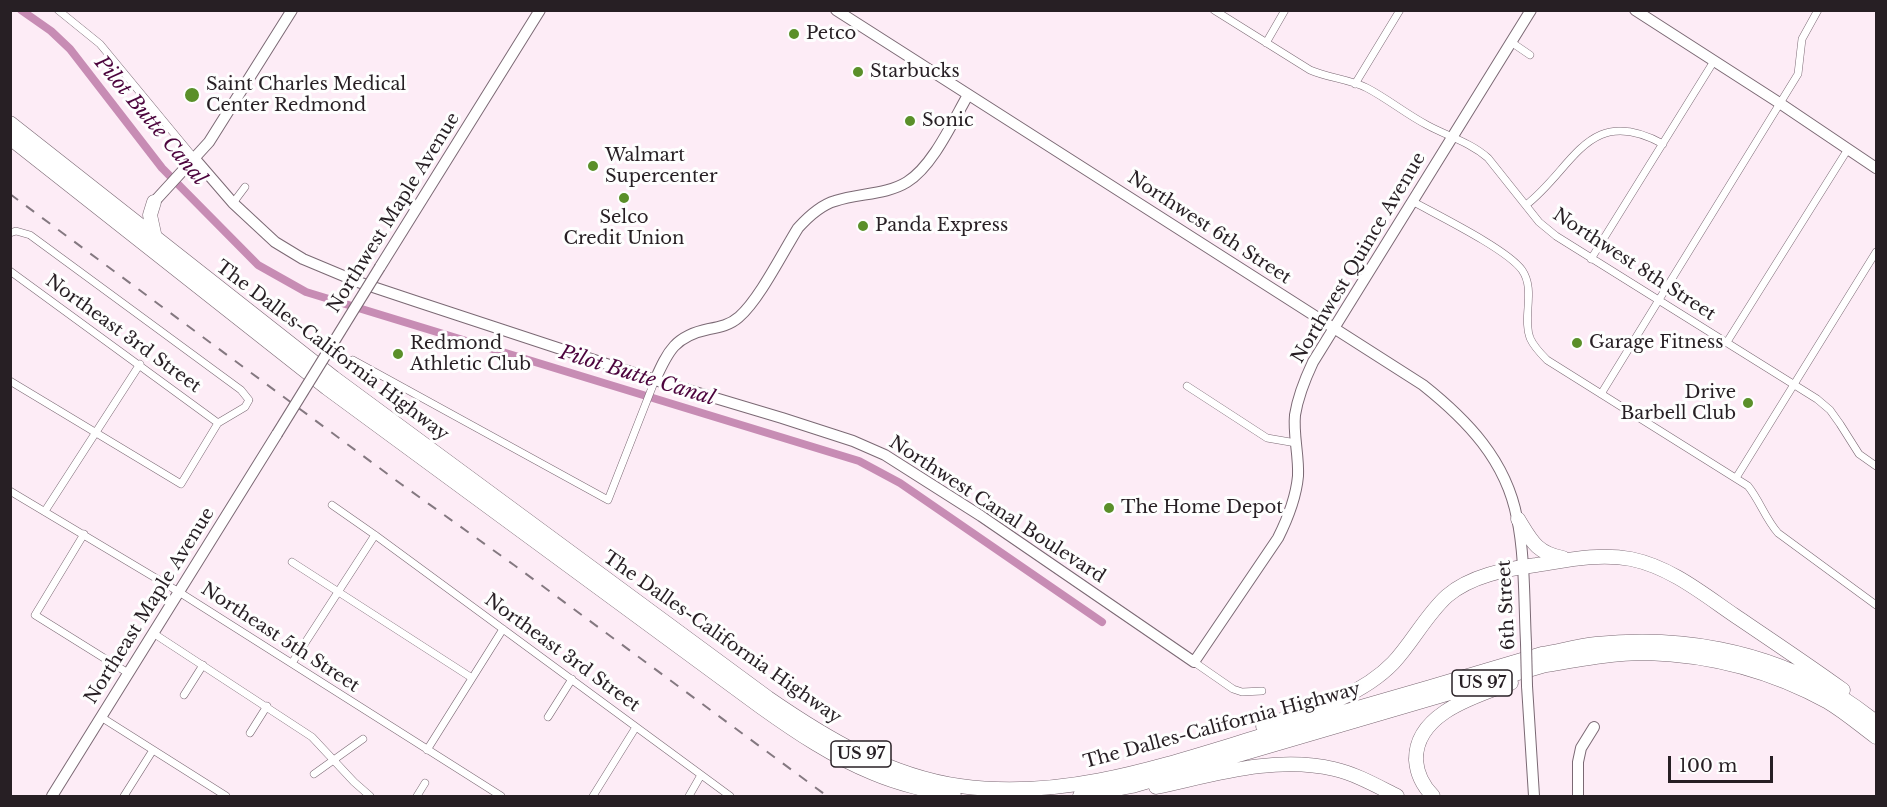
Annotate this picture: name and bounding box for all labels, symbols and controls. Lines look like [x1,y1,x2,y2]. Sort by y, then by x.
place label: Petco [806,23,856,45]
marker: Petco [787,27,801,41]
water label: Pilot Butte Canal [89,52,211,190]
place label: Starbucks [870,61,960,83]
marker: Starbucks [851,65,865,79]
place label: Saint Charles Medical Center Redmond [206,74,406,116]
marker: Saint Charles Medical Center Redmond [183,86,201,104]
street label: Northwest Maple Avenue [323,109,465,317]
place label: Sonic [922,110,974,132]
marker: Sonic [903,114,917,128]
place label: Walmart Supercenter [605,145,718,188]
street label: Northwest Quince Avenue [1288,149,1430,367]
marker: Walmart Supercenter [586,159,600,173]
street label: Northwest 6th Street [1123,167,1295,289]
marker: Selco Credit Union [617,191,631,205]
street label: Northwest 8th Street [1549,204,1719,326]
place label: Selco Credit Union [563,207,685,250]
place label: Panda Express [875,215,1008,237]
marker: Panda Express [856,219,870,233]
street label: The Dalles-California Highway [211,256,453,446]
street label: Northeast 3rd Street [41,270,205,398]
place label: Garage Fitness [1589,332,1723,354]
place label: Redmond Athletic Club [410,333,531,376]
marker: Garage Fitness [1570,336,1584,350]
water label: Pilot Butte Canal [556,341,718,411]
marker: Redmond Athletic Club [391,347,405,361]
place label: Drive Barbell Club [1621,382,1736,424]
marker: Drive Barbell Club [1741,396,1755,410]
street label: Northwest Canal Boulevard [885,432,1109,588]
place label: The Home Depot [1121,497,1283,519]
marker: The Home Depot [1102,501,1116,515]
street label: Northeast Maple Avenue [81,504,219,708]
street label: The Dalles-California Highway [599,547,845,729]
street label: 6th Street [1494,559,1520,651]
street label: Northeast 5th Street [197,579,363,697]
street label: Northeast 3rd Street [480,589,644,717]
road number: US 97 [1452,670,1512,696]
street label: The Dalles-California Highway [1081,679,1363,773]
road number: US 97 [831,741,891,767]
scale bar [1671,744,1776,782]
text: 100 m [1679,755,1737,777]

